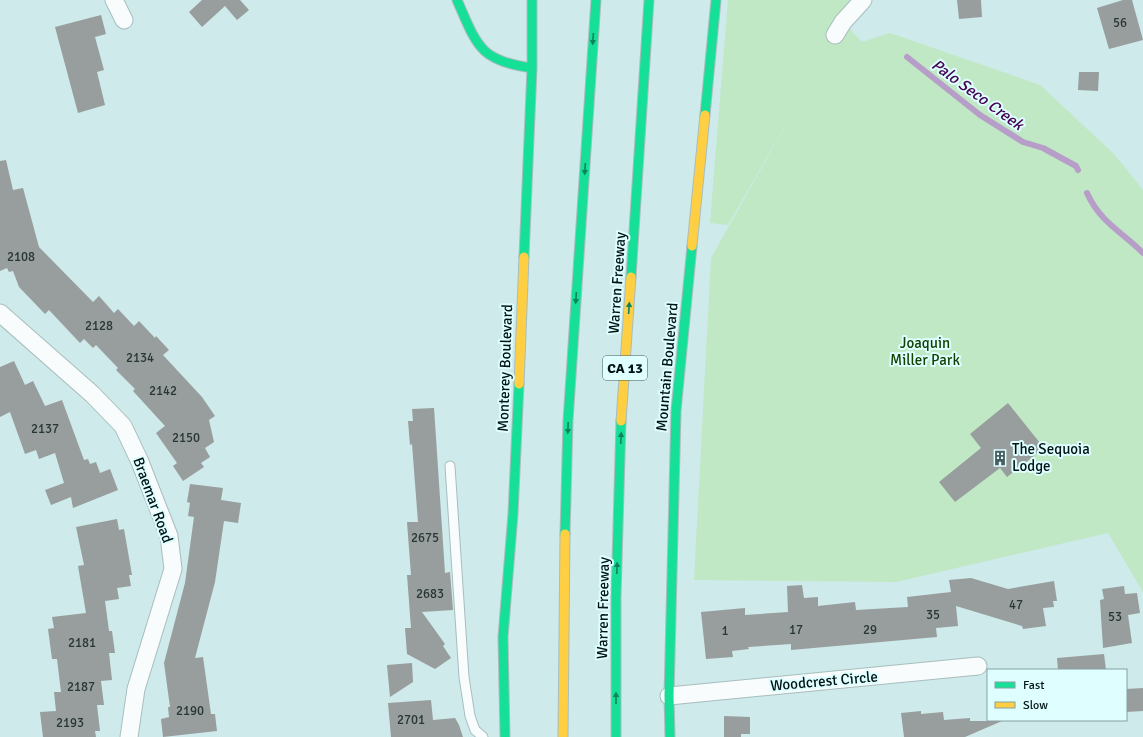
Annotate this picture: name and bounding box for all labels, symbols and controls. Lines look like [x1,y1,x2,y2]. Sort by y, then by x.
house number: 56 [1113,15,1127,31]
one-way arrow [590,33,596,46]
water label: Palo Seco Creek [928,55,1029,136]
one-way arrow [581,163,588,175]
street label: Warren Freeway [604,231,630,335]
house number: 2108 [7,249,35,265]
one-way arrow [573,292,580,304]
one-way arrow [625,302,632,314]
street label: Mountain Boulevard [652,302,682,432]
street label: Monterey Boulevard [494,304,516,432]
house number: 2128 [85,318,113,334]
park label: Joaquin Miller Park [890,334,960,369]
house number: 2134 [126,350,154,366]
road number: CA 13 [603,356,647,380]
house number: 2142 [149,383,177,399]
house number: 2137 [31,421,59,437]
one-way arrow [565,422,571,435]
house number: 2150 [172,430,200,446]
one-way arrow [618,431,624,444]
place label: The Sequoia Lodge [1012,440,1090,475]
building icon: The Sequoia Lodge [991,449,1009,467]
street label: Braemar Road [129,455,177,545]
house number: 2675 [411,530,439,546]
street label: Warren Freeway [593,557,613,659]
one-way arrow [614,561,620,574]
house number: 2683 [416,586,444,602]
house number: 47 [1009,597,1023,613]
house number: 35 [926,607,940,623]
house number: 53 [1108,609,1122,625]
house number: 17 [789,622,803,638]
house number: 29 [863,622,877,638]
house number: 1 [721,623,729,639]
house number: 2181 [68,635,96,651]
street label: Woodcrest Circle [770,667,878,695]
legend [987,669,1127,721]
text: Fast [1023,678,1044,693]
house number: 2187 [67,679,95,695]
one-way arrow [613,691,619,704]
text: Slow [1023,698,1048,713]
house number: 2190 [176,703,204,719]
house number: 2701 [397,712,425,728]
house number: 2193 [56,715,84,731]

